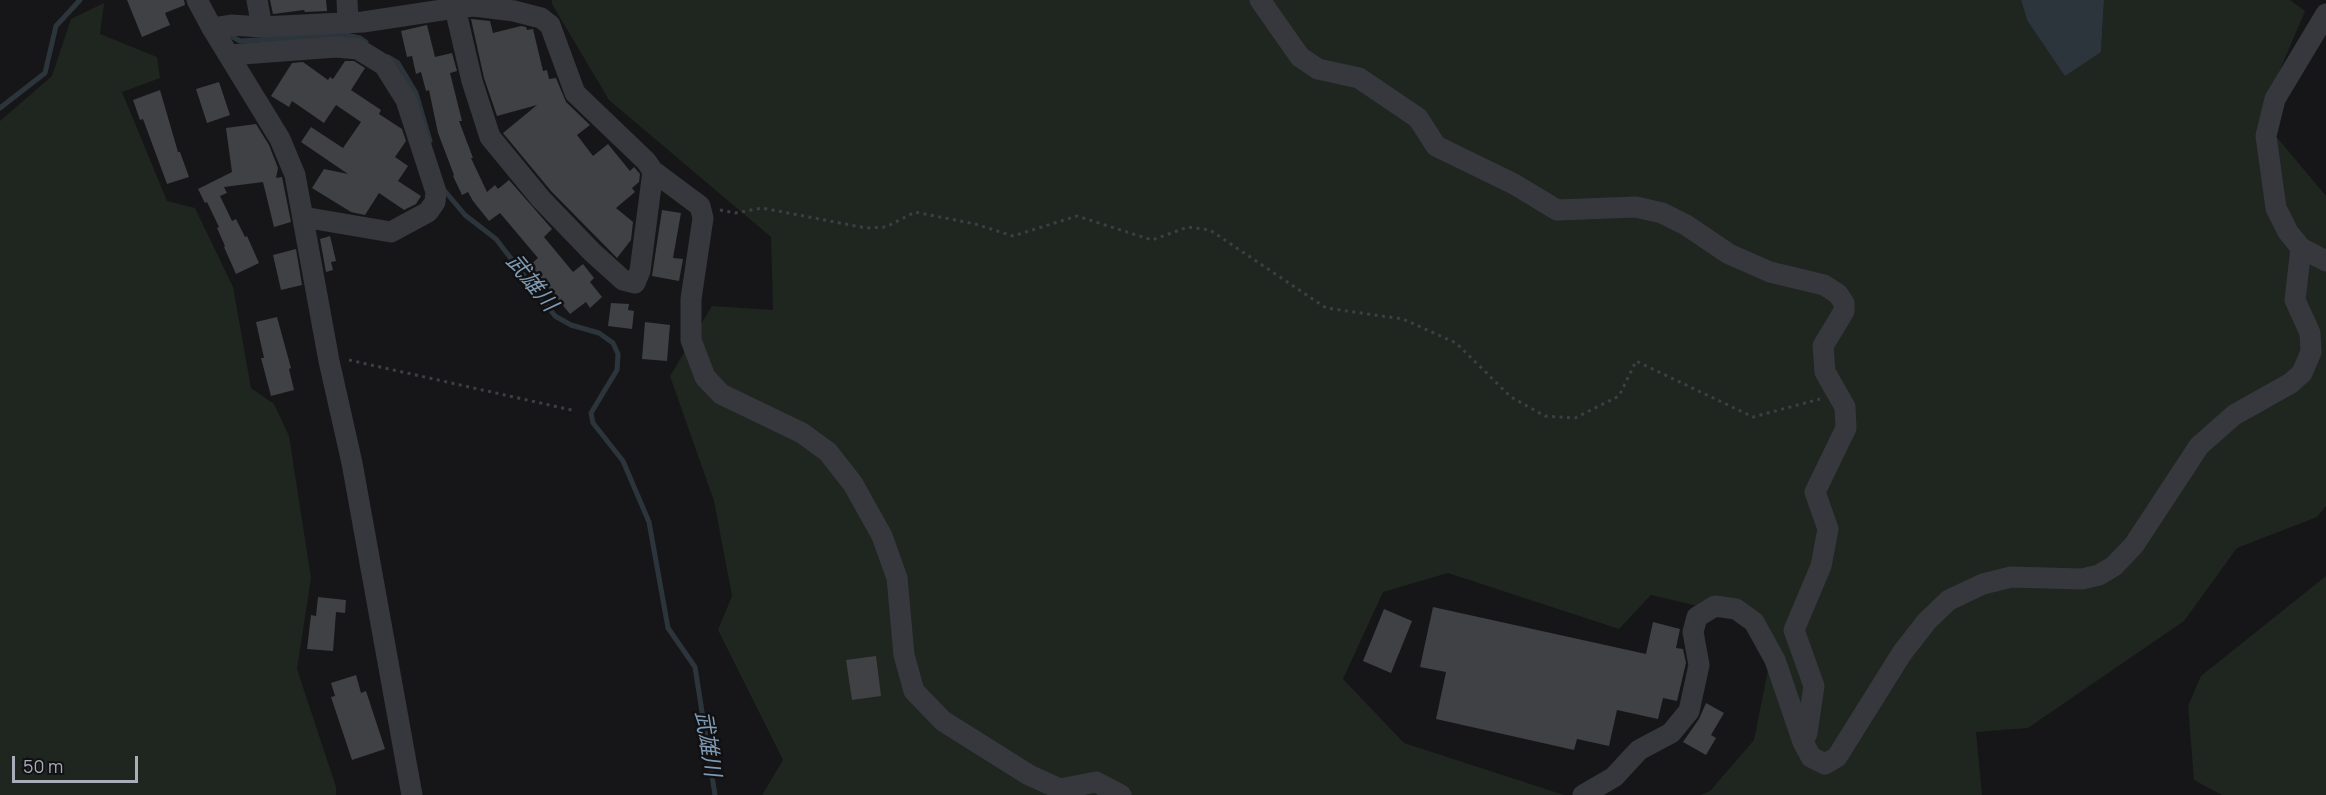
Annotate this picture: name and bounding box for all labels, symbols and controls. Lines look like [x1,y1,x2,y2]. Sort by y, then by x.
water label: 武雄川 [500,249,562,317]
water label: 武雄川 [689,709,725,779]
scale bar [15,744,141,782]
text: 50 m [23,754,63,778]

